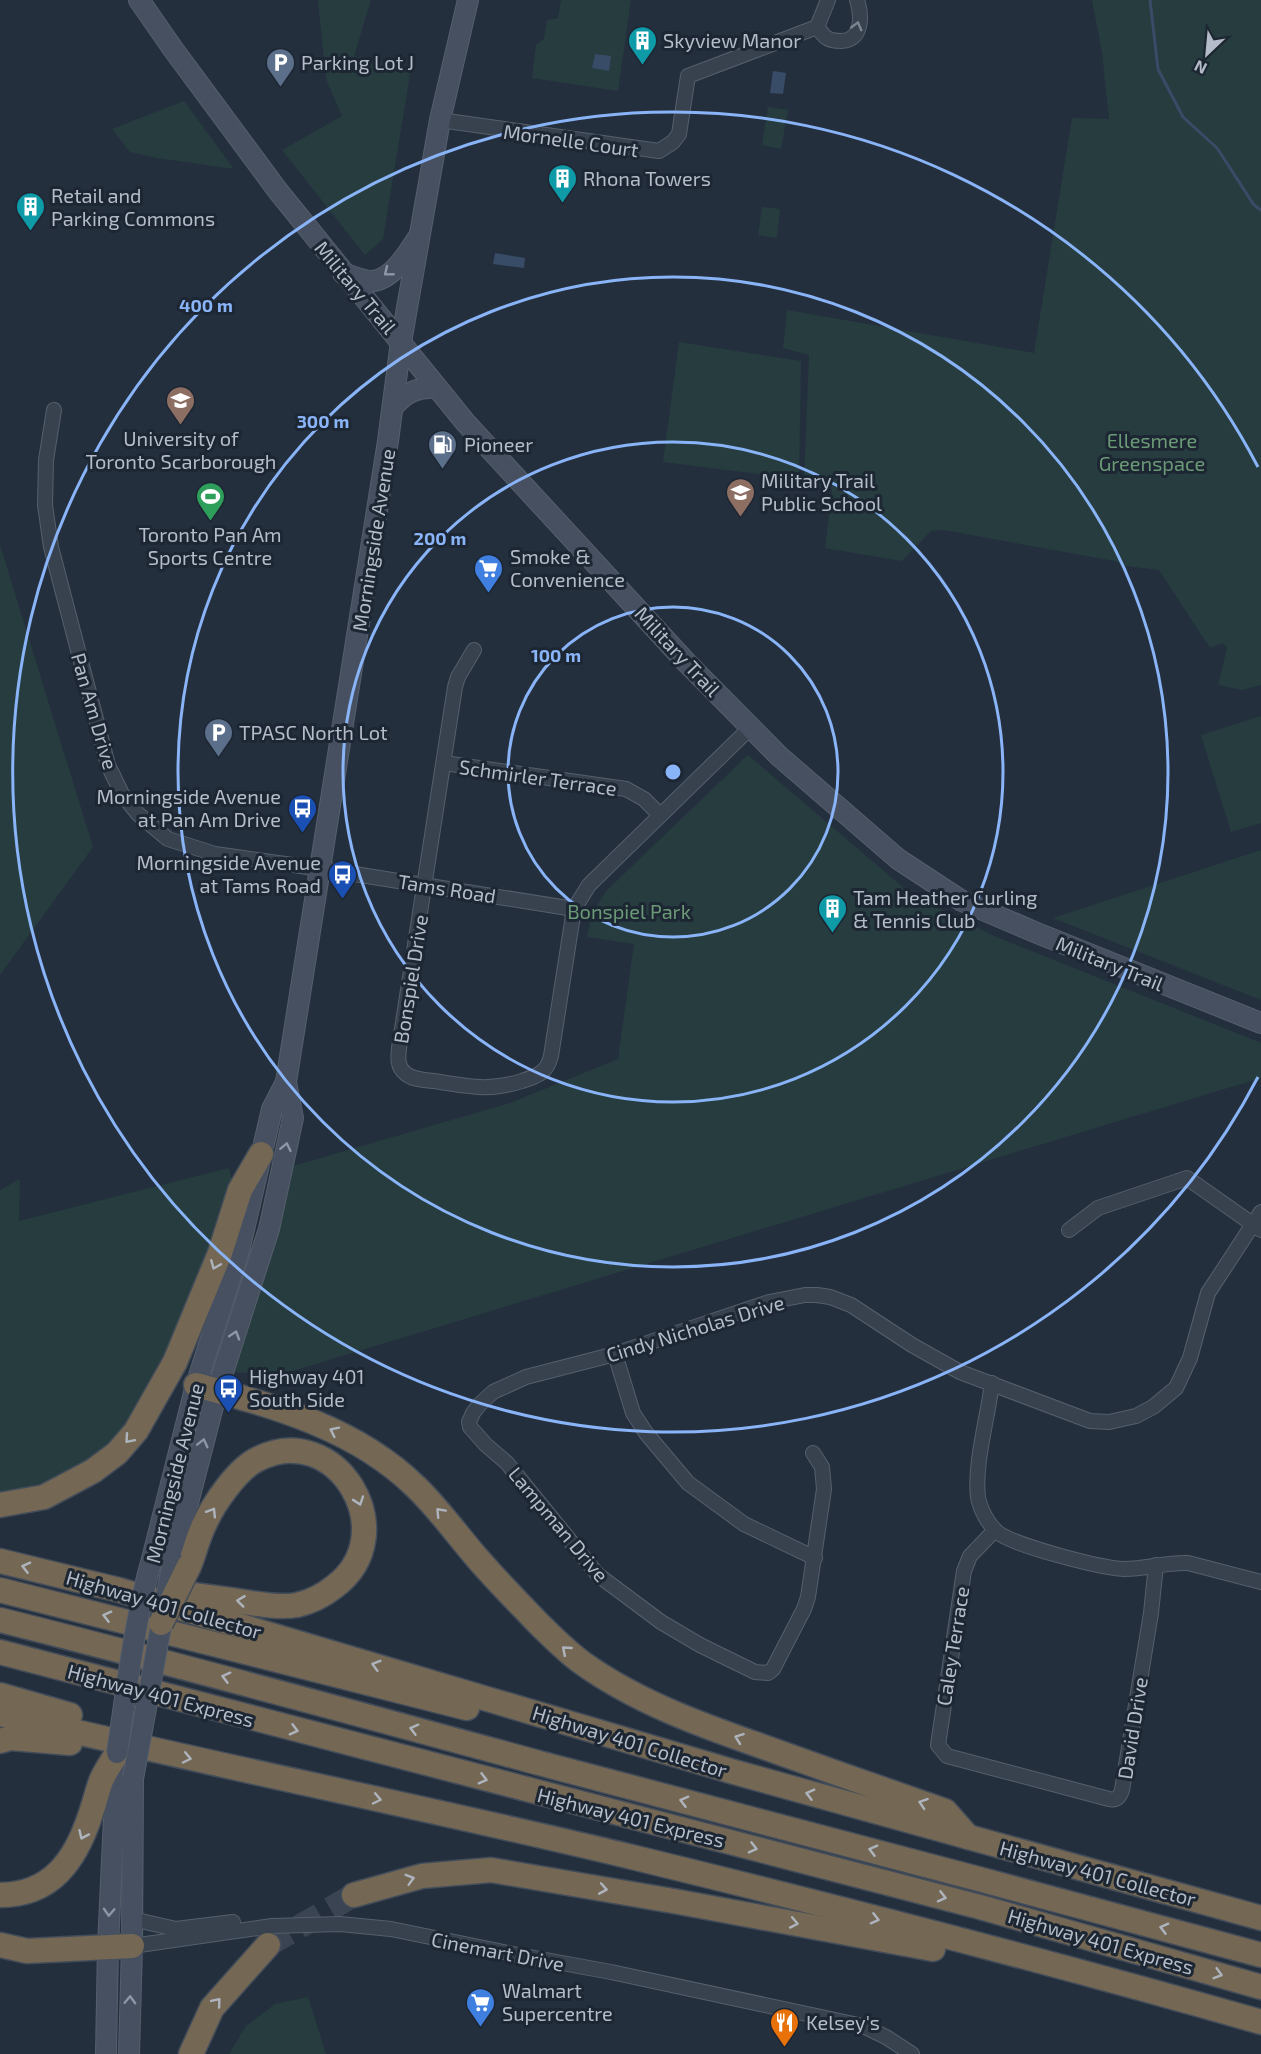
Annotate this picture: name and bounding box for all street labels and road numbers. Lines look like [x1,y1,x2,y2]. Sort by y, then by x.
street label: Mornelle Court [502,119,640,161]
street label: Military Trail [310,236,402,338]
street label: Morningside Avenue [347,447,399,633]
street label: Military Trail [630,601,726,701]
street label: Pan Am Drive [67,650,123,772]
street label: Schmirler Terrace [458,754,618,800]
street label: Tams Road [396,868,498,908]
street label: Bonspiel Drive [388,913,432,1045]
street label: Military Trail [1053,931,1167,995]
street label: Cindy Nicholas Drive [603,1289,787,1367]
street label: Morningside Avenue [140,1381,208,1565]
street label: Lampman Drive [504,1462,614,1586]
street label: Highway 401 Collector [64,1565,264,1643]
street label: Caley Terrace [931,1585,973,1707]
street label: Highway 401 Express [65,1659,257,1731]
street label: David Drive [1112,1675,1152,1781]
street label: Highway 401 Collector [530,1700,730,1782]
street label: Highway 401 Express [535,1782,727,1852]
street label: Highway 401 Collector [997,1835,1199,1911]
street label: Highway 401 Express [1005,1903,1197,1979]
street label: Cinemart Drive [430,1926,566,1976]

